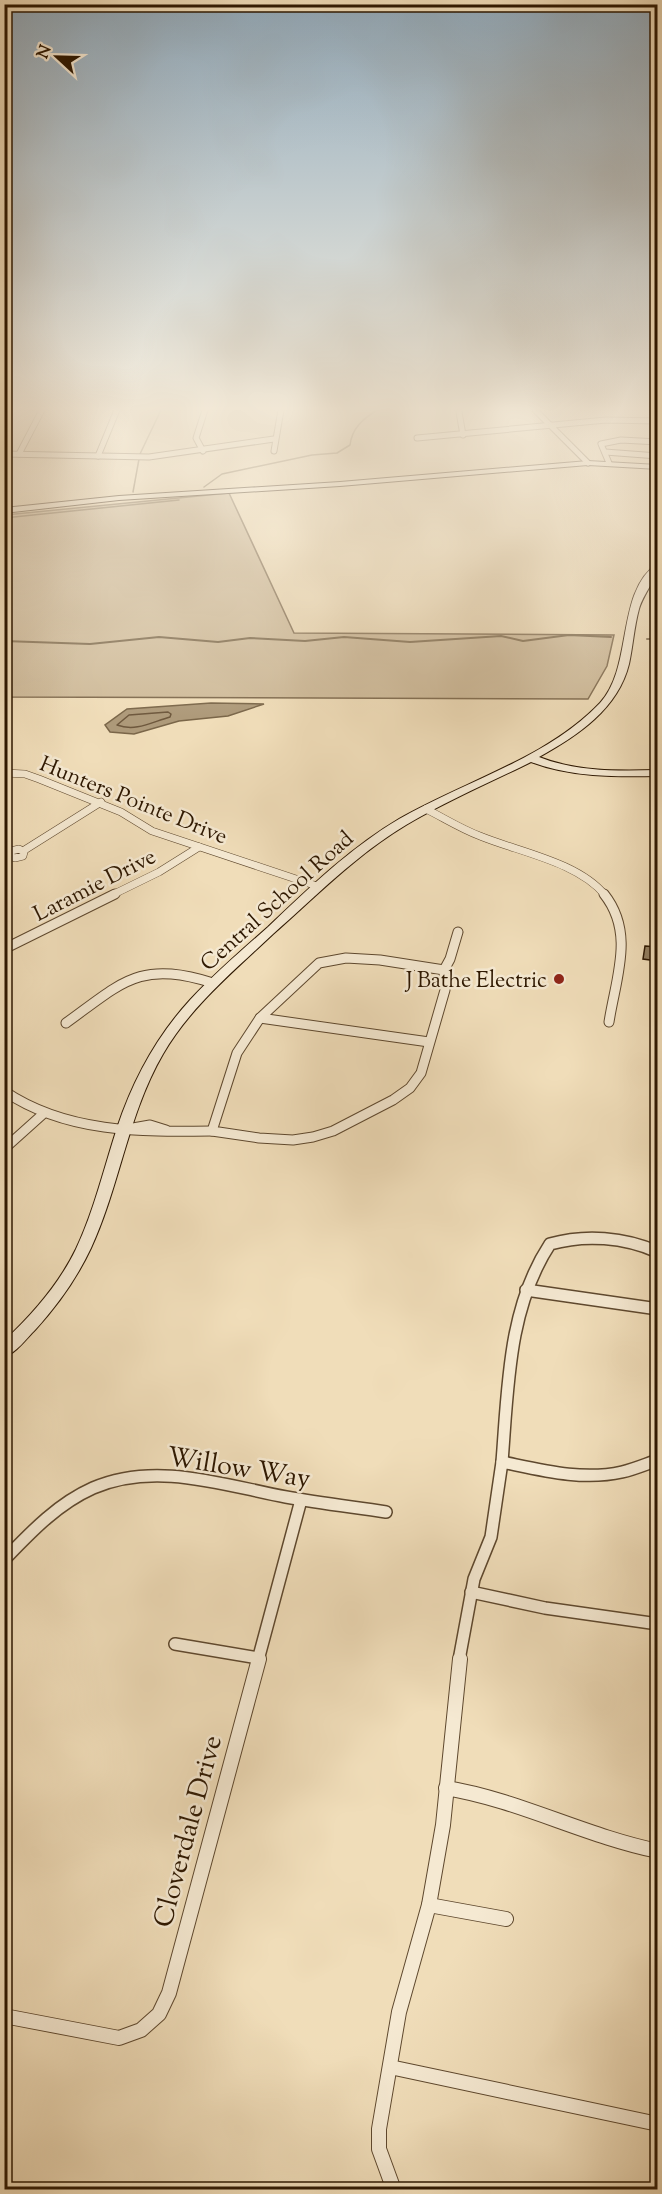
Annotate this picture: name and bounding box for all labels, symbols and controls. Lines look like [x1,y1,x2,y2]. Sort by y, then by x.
north arrow [27,27,87,87]
text: N [32,42,59,63]
street label: Hunters Pointe Drive [34,749,232,854]
street label: Central School Road [194,825,362,980]
street label: Laramie Drive [29,842,162,931]
place label: J Bathe Electric [405,966,547,998]
marker: J Bathe Electric [552,972,566,986]
street label: Willow Way [164,1439,313,1500]
street label: Cloverdale Drive [145,1731,234,1932]

